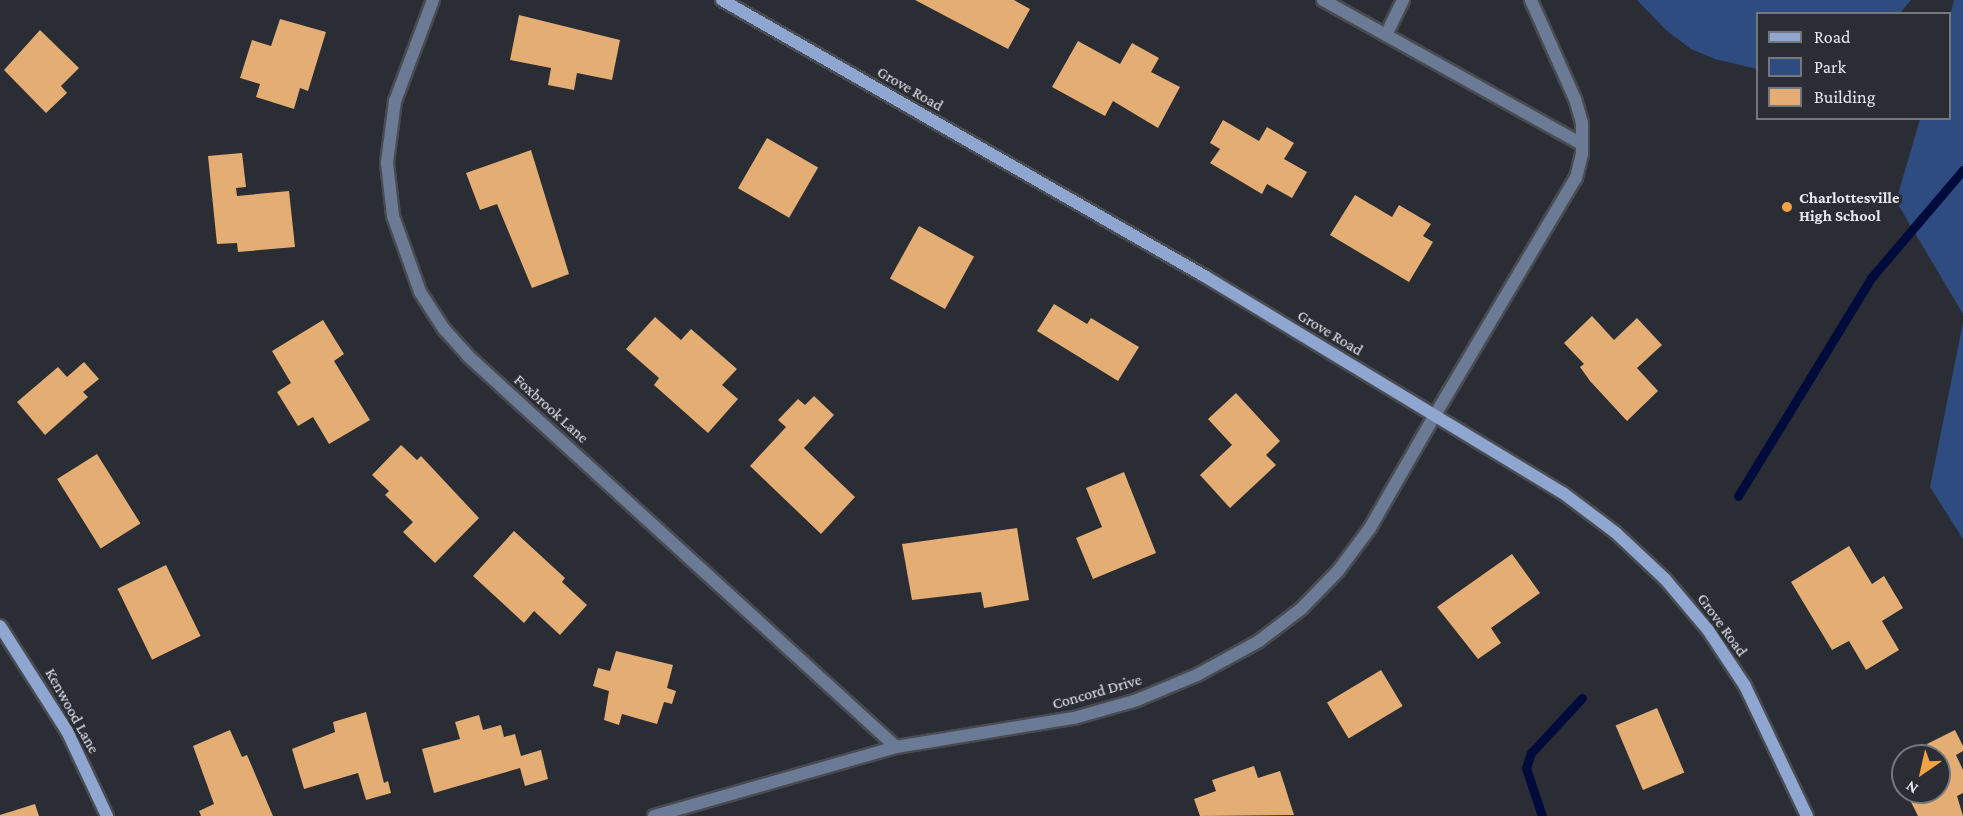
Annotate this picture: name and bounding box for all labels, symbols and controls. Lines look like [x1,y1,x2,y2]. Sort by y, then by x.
legend [1756,12,1951,120]
text: Road [1814,27,1851,47]
text: Park [1814,57,1846,77]
street label: Grove Road [874,62,946,116]
text: Building [1814,87,1875,107]
place label: Charlottesville High School [1799,188,1899,226]
marker: Charlottesville High School [1780,200,1794,214]
street label: Grove Road [1294,306,1366,360]
street label: Foxbrook Lane [510,370,592,448]
street label: Grove Road [1693,590,1751,660]
street label: Kenwood Lane [41,665,103,757]
street label: Concord Drive [1050,670,1144,714]
north arrow [1891,744,1951,804]
text: N [1902,778,1921,798]

